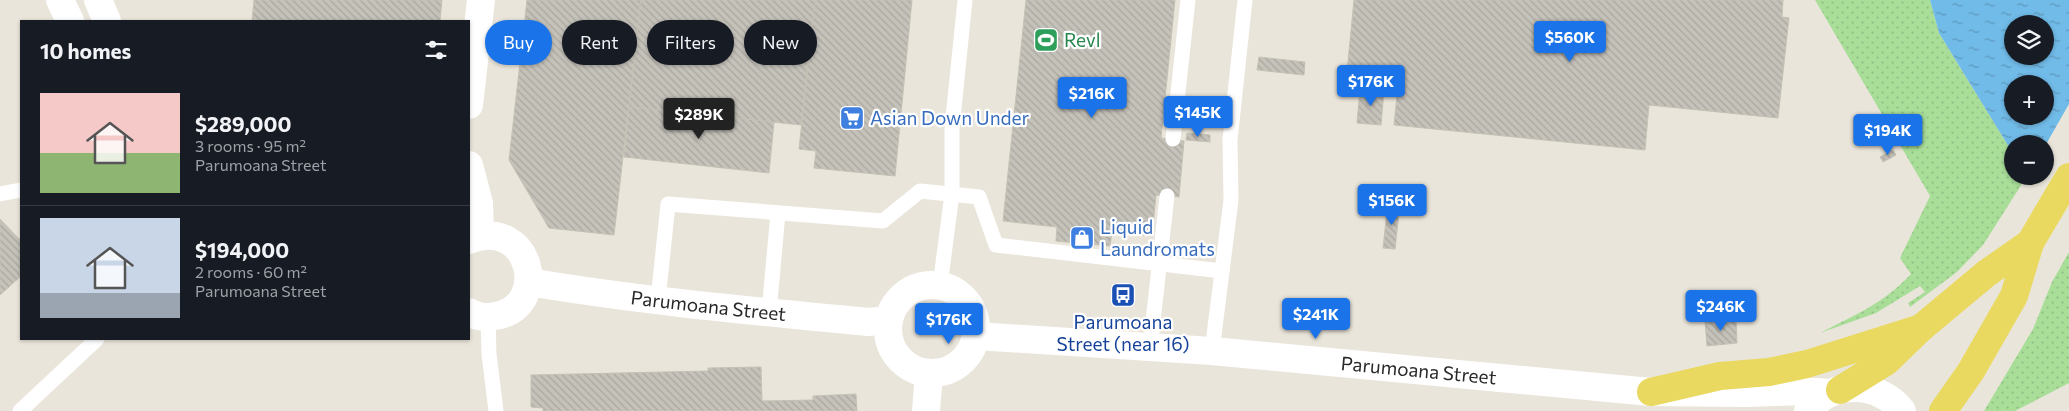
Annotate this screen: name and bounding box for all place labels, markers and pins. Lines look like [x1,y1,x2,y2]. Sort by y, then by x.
pin: $560K [1535,20,1605,63]
sports icon: Revl [1033,27,1059,53]
place label: Revl [1064,28,1100,51]
pin: $176K [1336,64,1406,107]
pin: $216K [1057,76,1127,119]
pin: $145K [1163,96,1233,138]
pin: $289K [664,98,734,140]
supermarket icon: Asian Down Under [839,105,865,131]
place label: Asian Down Under [870,106,1030,129]
pin: $194K [1853,114,1923,156]
pin: $156K [1357,184,1427,226]
place label: Liquid Laundromats [1100,215,1215,260]
shop icon: Liquid Laundromats [1069,225,1095,251]
bus stop icon: Parumoana Street (near 16) [1110,282,1136,308]
pin: $246K [1686,290,1756,332]
pin: $241K [1281,298,1351,340]
pin: $176K [914,302,984,345]
place label: Parumoana Street (near 16) [1056,310,1190,355]

